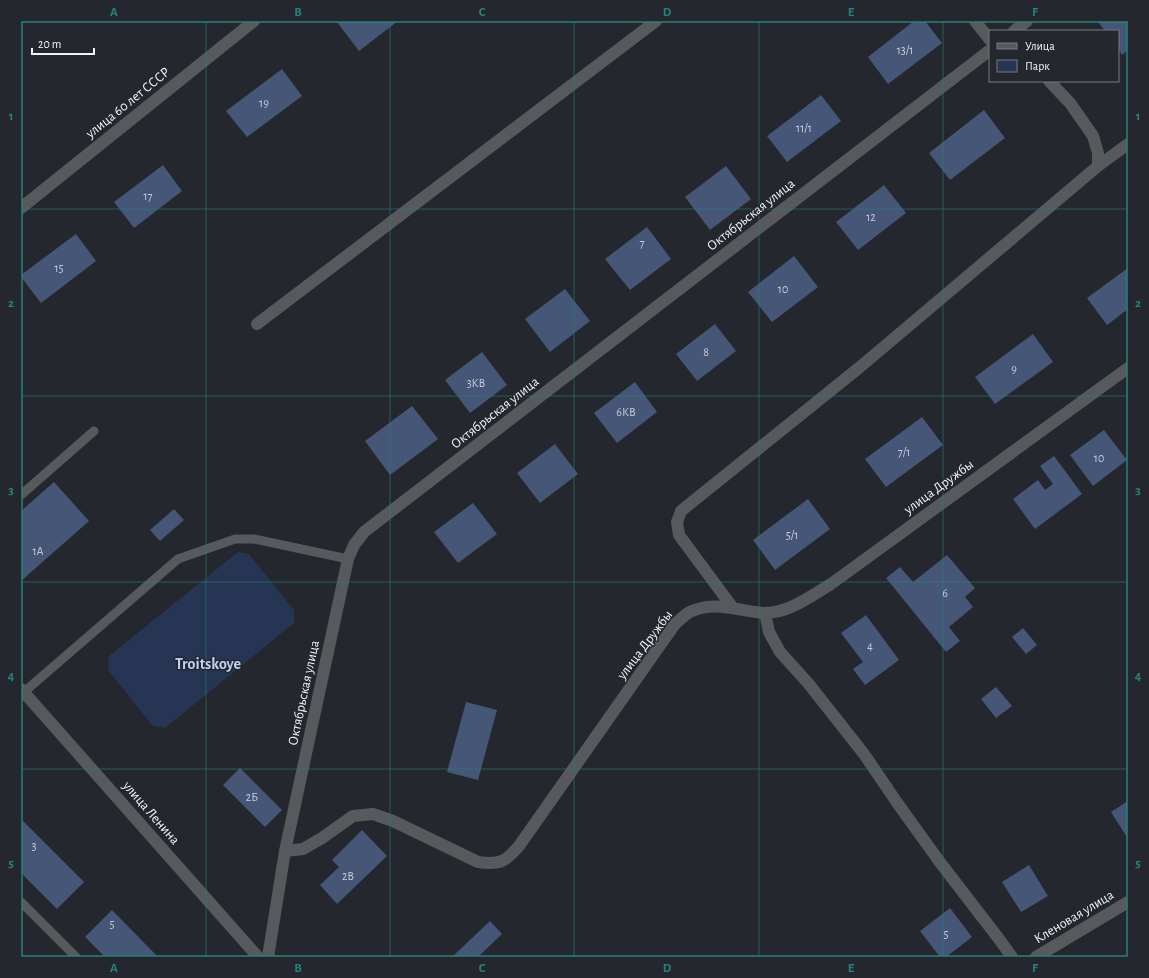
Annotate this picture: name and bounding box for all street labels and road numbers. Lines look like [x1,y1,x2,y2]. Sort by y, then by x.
street label: улица 60 лет СССР [83,65,173,142]
street label: Октябрьская улица [704,176,798,253]
street label: Октябрьская улица [448,374,542,451]
street label: улица Дружбы [901,457,976,517]
street label: улица Дружбы [614,608,675,683]
street label: Октябрьская улица [286,639,322,747]
street label: улица Ленина [119,778,182,848]
street label: Кленовая улица [1032,887,1117,946]

